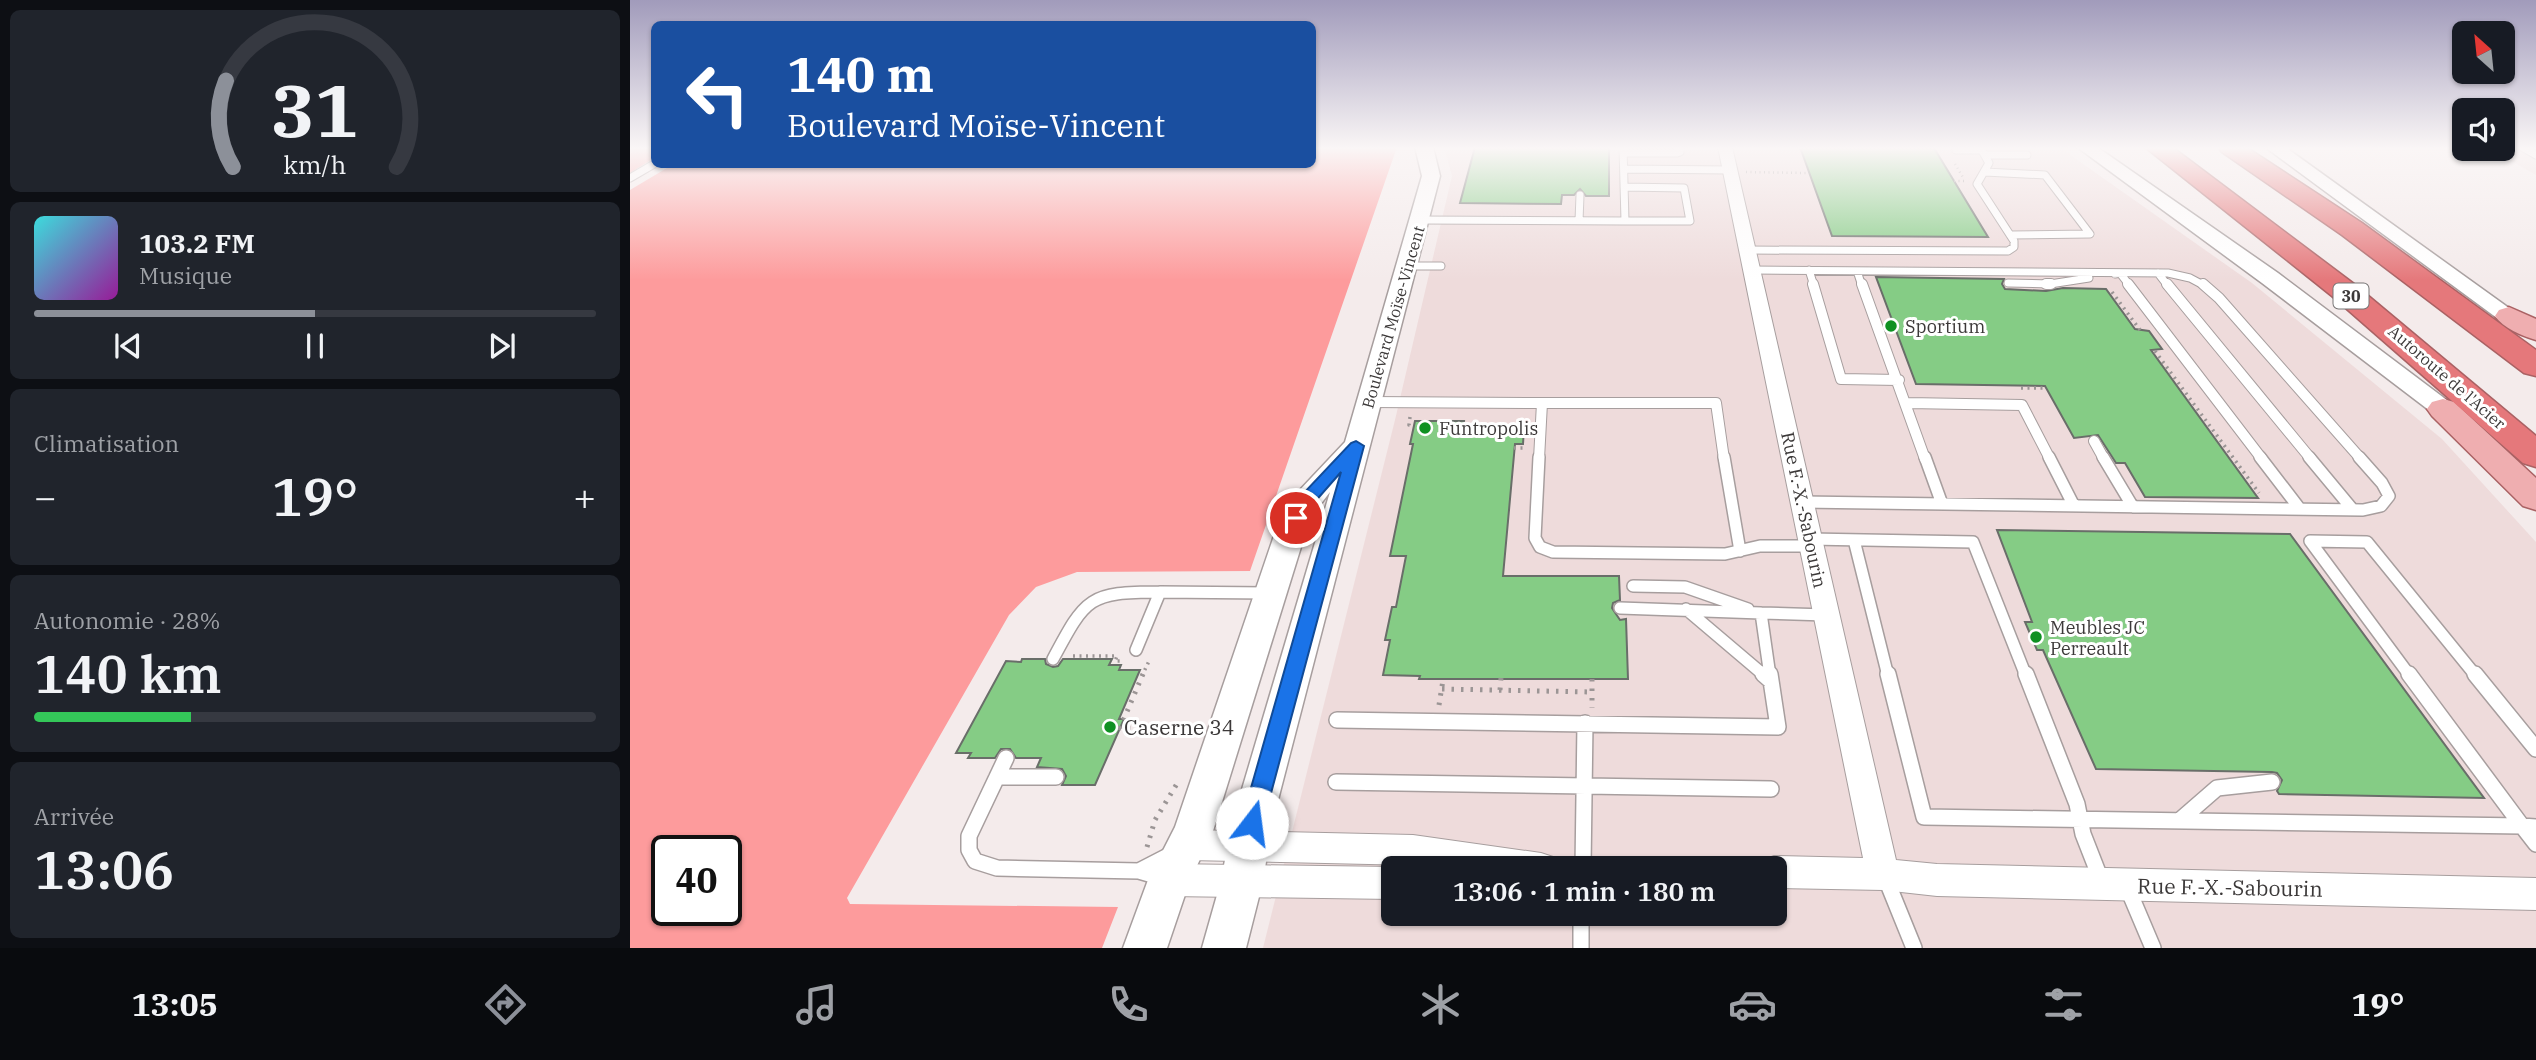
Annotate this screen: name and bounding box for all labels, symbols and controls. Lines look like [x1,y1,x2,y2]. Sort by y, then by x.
north arrow [2452,21,2515,84]
map controls [2452,21,2515,161]
text: 140 m [787,42,934,105]
icon: left [672,49,763,140]
text: 31 [271,62,359,157]
button: sound [2452,98,2515,161]
text: Boulevard Moïse-Vincent [787,104,1165,146]
text: km/h [283,148,347,181]
street label: Boulevard Moïse-Vincent [1357,223,1429,411]
text: 103.2 FM [139,226,255,260]
text: Musique [139,260,232,290]
road number: 30 [2334,284,2368,308]
place label: Sportium [1905,315,1985,338]
marker: Sportium [1883,318,1899,334]
street label: Autoroute de l'Acier [2384,321,2510,433]
icon: previous [109,327,147,365]
icon: pause [296,327,334,365]
icon: next [483,327,521,365]
place label: Funtropolis [1439,417,1538,440]
marker: Funtropolis [1417,420,1433,436]
text: Climatisation [34,428,179,458]
street label: Rue F.-X.-Sabourin [1776,430,1832,590]
text: 19° [272,463,358,530]
text: − [34,472,57,521]
text: + [573,472,596,521]
pin [1266,488,1326,548]
icon: arrive [1277,499,1315,537]
text: Autonomie · 28% [34,605,221,635]
place label: Meubles JC Perreault [2050,616,2145,660]
marker: Meubles JC Perreault [2028,629,2044,645]
text: 140 km [34,640,222,707]
place label: Caserne 34 [1124,713,1234,741]
marker: Caserne 34 [1102,719,1118,735]
position arrow [1215,786,1289,860]
text: Arrivée [34,801,114,831]
speed limit sign: 40 [651,835,742,926]
text: 13:06 [34,836,174,903]
street label: Rue F.-X.-Sabourin [2137,871,2323,903]
text: 13:06 · 1 min · 180 m [1453,874,1715,908]
icon: directions [481,980,530,1029]
icon: music [792,980,841,1029]
icon: phone [1104,980,1153,1029]
icon: climate [1416,980,1465,1029]
icon: car [1728,980,1777,1029]
icon: filters [2039,980,2088,1029]
text: 13:05 [131,983,218,1025]
text: 19° [2351,983,2405,1025]

